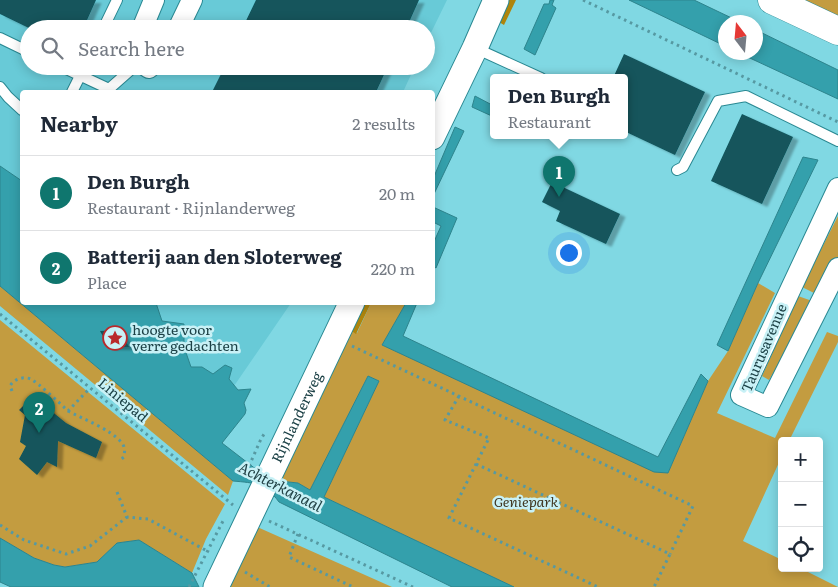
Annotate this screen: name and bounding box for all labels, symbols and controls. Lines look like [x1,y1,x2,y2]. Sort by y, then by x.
north arrow [718,15,763,60]
search box [20,20,435,75]
icon: search [38,34,66,62]
text: Search here [78,34,185,62]
popup [490,74,628,139]
text: Den Burgh [508,81,610,109]
text: Nearby [40,107,118,138]
text: Restaurant [508,109,591,133]
text: 2 results [352,111,415,135]
pin: 1 [543,156,575,197]
text: Den Burgh [87,167,190,195]
text: 1 [53,181,59,205]
text: 20 m [379,181,415,205]
text: Restaurant · Rijnlanderweg [87,195,295,219]
your location [556,240,582,266]
text: Batterij aan den Sloterweg [87,242,342,270]
text: 2 [52,256,60,280]
text: 220 m [371,256,415,280]
text: Place [87,270,127,294]
street label: Taurusavenue [735,300,791,395]
place label: hoogte voor verre gedachten [132,319,239,355]
place icon: hoogte voor verre gedachten [102,325,128,351]
street label: Rijnlanderweg [266,368,326,466]
street label: Liniepad [94,373,153,426]
pin: 2 [23,392,55,433]
map controls [778,437,823,572]
button: + [778,437,823,482]
water label: Achterkanaal [235,455,327,517]
button: − [778,482,823,527]
park label: Geniepark [494,491,558,511]
button: locate [778,527,823,572]

